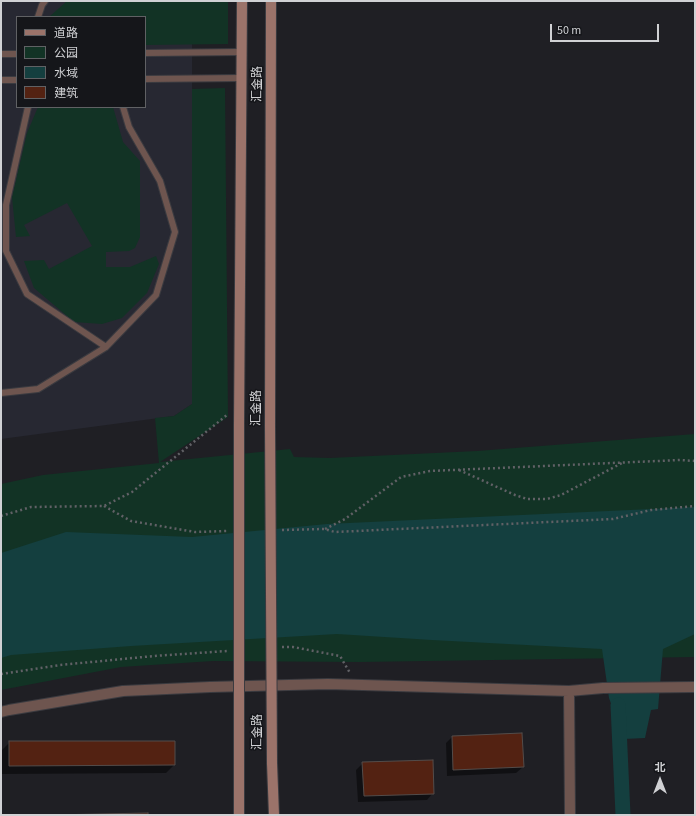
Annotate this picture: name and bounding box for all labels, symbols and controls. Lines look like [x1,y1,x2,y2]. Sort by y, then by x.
legend [16,16,146,108]
scale bar [552,16,661,42]
text: 50 m [557,22,581,39]
text: 道路 [54,25,78,42]
text: 公园 [54,45,78,62]
text: 水域 [54,65,78,82]
street label: 汇金路 [251,66,265,102]
text: 建筑 [54,85,78,102]
street label: 汇金路 [250,390,264,426]
street label: 汇金路 [251,714,265,750]
north arrow [640,760,680,800]
text: 北 [655,760,666,775]

